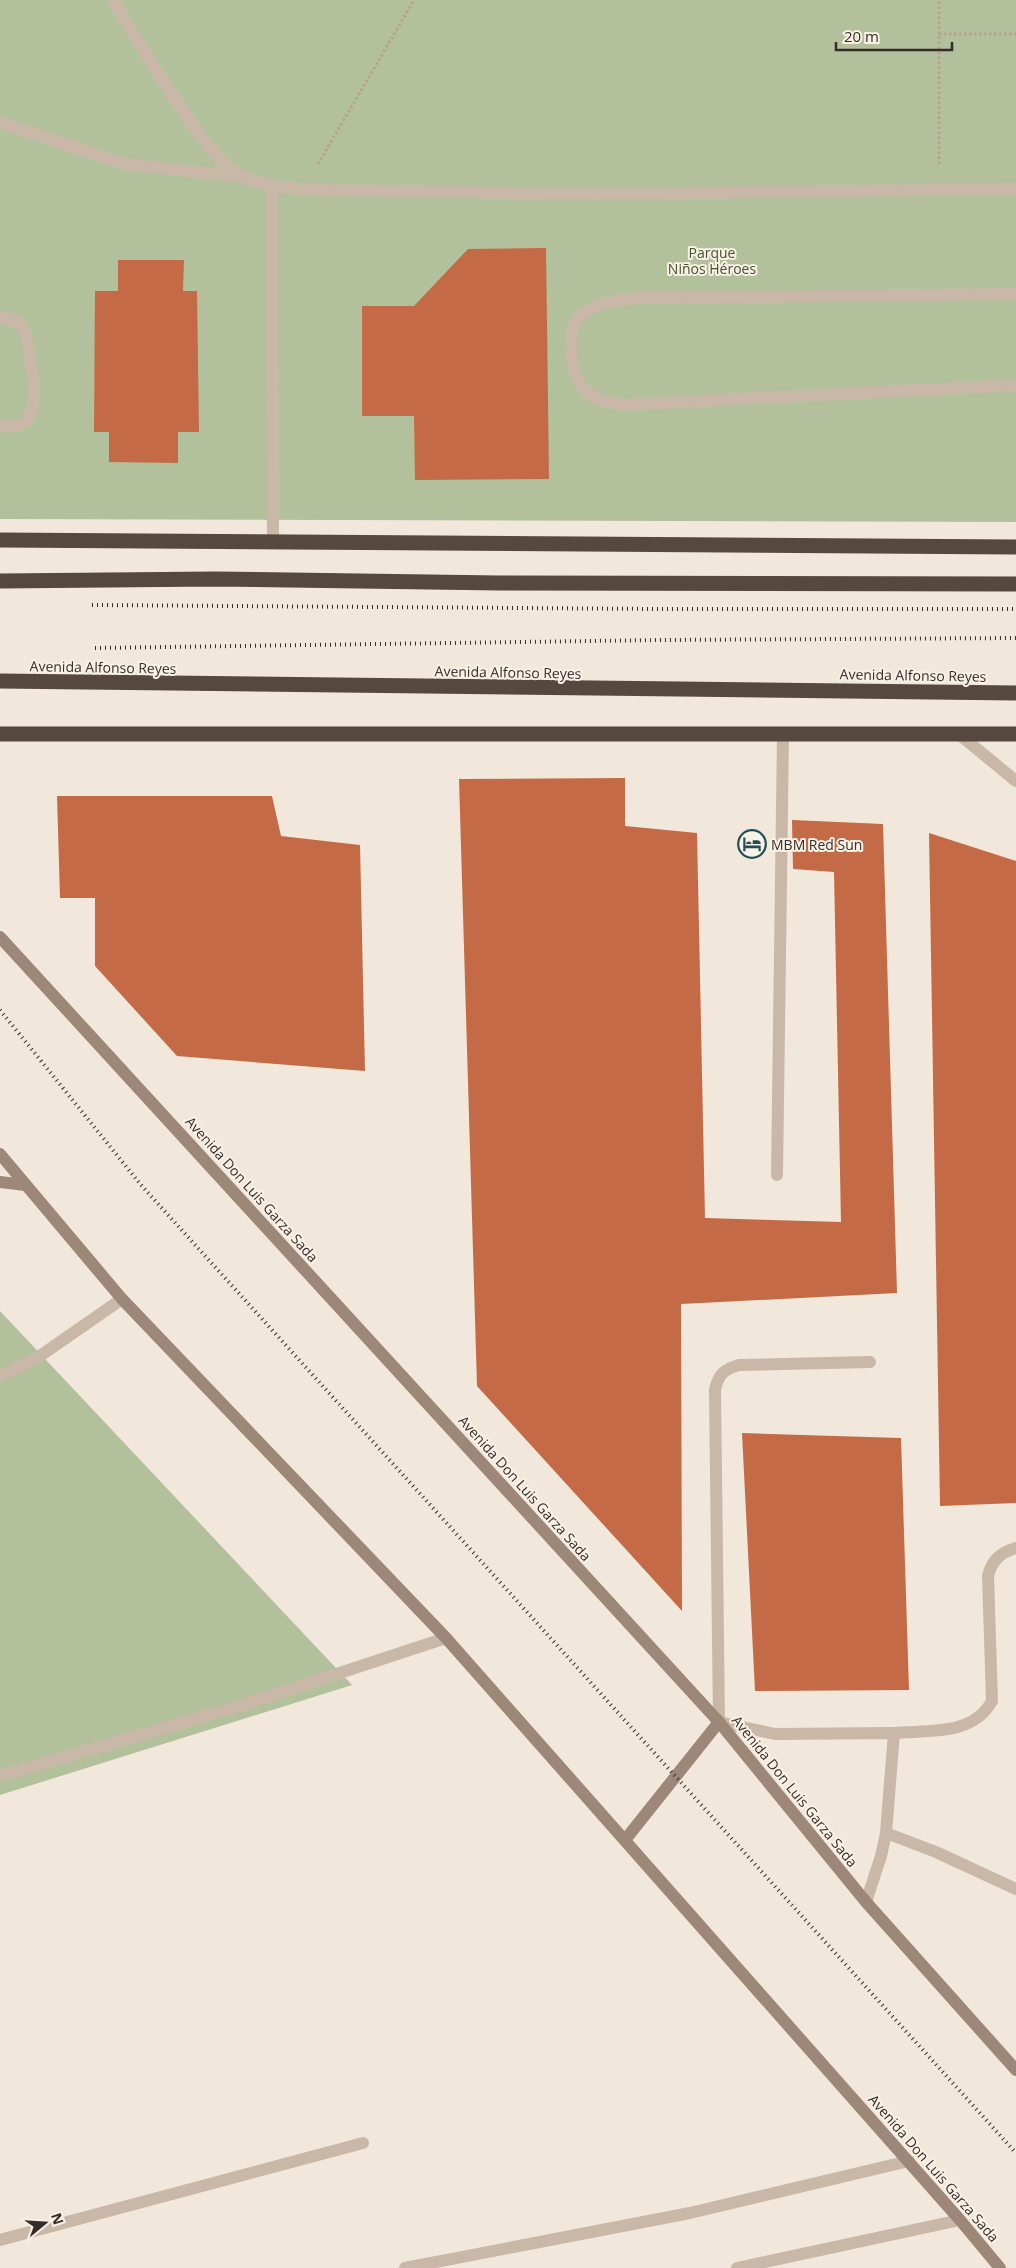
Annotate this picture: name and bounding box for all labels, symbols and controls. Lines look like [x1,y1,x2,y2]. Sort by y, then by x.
scale bar [836,20,952,52]
text: 20 m [844,26,879,46]
park label: Parque Niños Héroes [668,243,756,278]
street label: Avenida Alfonso Reyes [29,656,177,678]
street label: Avenida Alfonso Reyes [434,661,582,683]
street label: Avenida Alfonso Reyes [839,664,987,686]
hotel icon: MBM Red Sun [737,829,767,859]
place label: MBM Red Sun [771,835,862,854]
street label: Avenida Don Luis Garza Sada [181,1112,323,1266]
street label: Avenida Don Luis Garza Sada [454,1411,596,1565]
street label: Avenida Don Luis Garza Sada [728,1711,862,1871]
street label: Avenida Don Luis Garza Sada [865,2090,1003,2246]
north arrow [20,2198,70,2248]
text: N [47,2210,69,2227]

